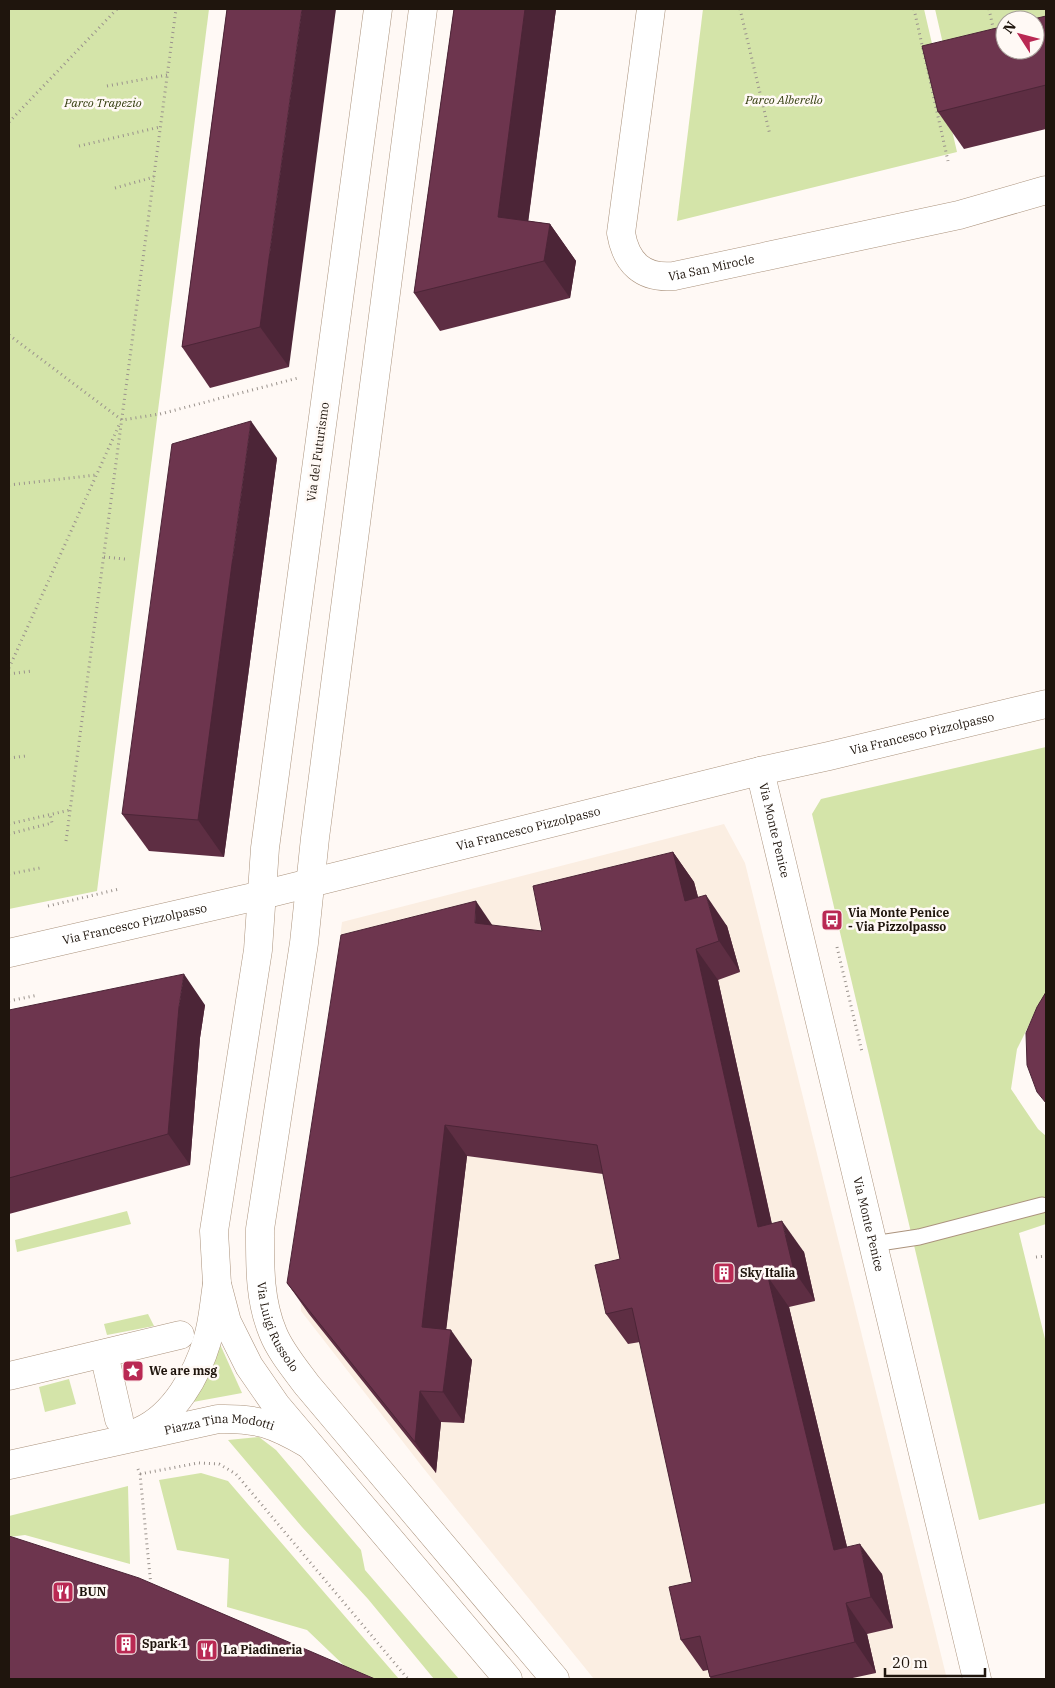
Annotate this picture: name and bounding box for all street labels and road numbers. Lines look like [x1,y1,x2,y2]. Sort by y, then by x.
street label: Via San Mirocle [668,251,756,283]
street label: Via del Futurismo [303,401,332,503]
street label: Via Francesco Pizzolpasso [848,709,996,758]
street label: Via Monte Penice [756,781,793,879]
street label: Via Francesco Pizzolpasso [455,803,602,853]
street label: Via Francesco Pizzolpasso [61,900,209,948]
street label: Via Monte Penice [850,1175,887,1273]
street label: Via Luigi Russolo [254,1281,302,1375]
street label: Piazza Tina Modotti [163,1411,277,1438]

